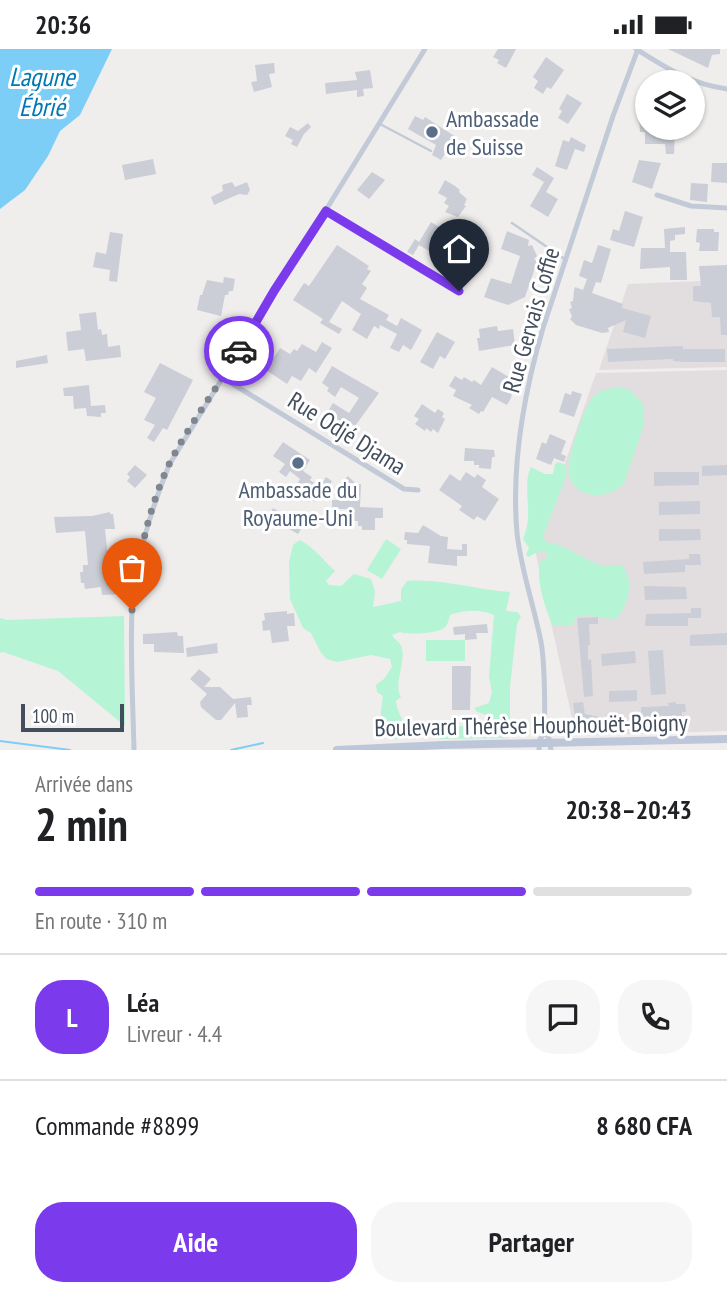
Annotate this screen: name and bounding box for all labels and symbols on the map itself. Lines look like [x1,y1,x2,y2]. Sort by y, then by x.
water label: Lagune Ébrié [9,60,77,123]
place label: Ambassade de Suisse [446,103,539,162]
marker: Ambassade de Suisse [424,124,440,140]
pin [429,219,489,291]
street label: Rue Gervais Coffie [495,244,567,396]
courier [204,316,274,386]
street label: Rue Odjé Djama [282,385,412,481]
marker: Ambassade du Royaume-Uni [290,455,306,471]
place label: Ambassade du Royaume-Uni [238,474,358,533]
pin [102,538,162,610]
scale bar [21,701,124,733]
street label: Boulevard Thérèse Houphouët-Boigny [374,707,688,743]

